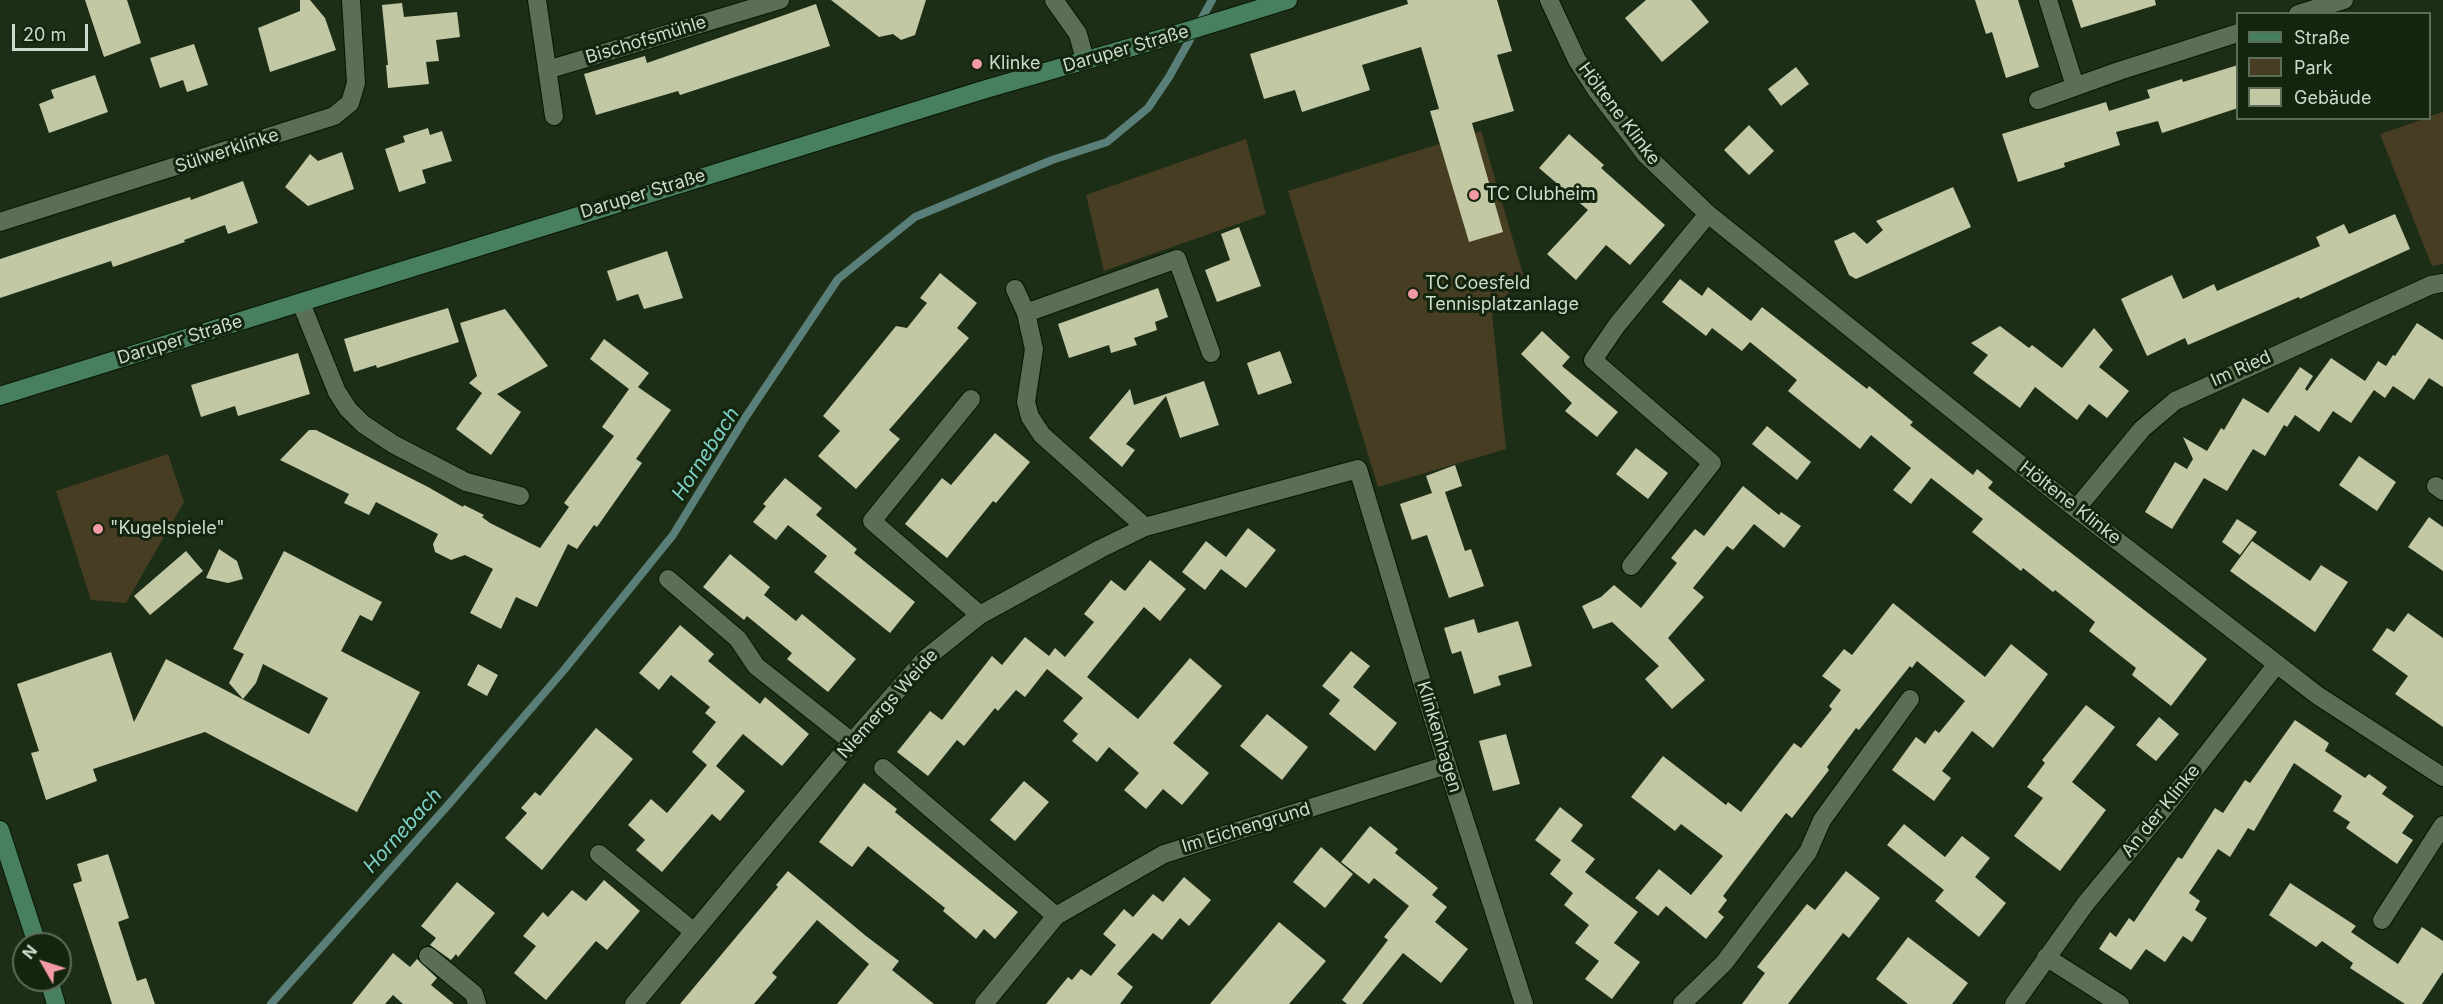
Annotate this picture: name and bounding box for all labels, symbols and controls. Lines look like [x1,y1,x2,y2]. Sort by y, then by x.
street label: Bischofsmühle [583,11,709,69]
scale bar [15,12,92,50]
legend [2236,12,2431,120]
street label: Daruper Straße [1061,21,1191,77]
text: 20 m [23,24,66,45]
text: Straße [2294,27,2350,48]
place label: Klinke [989,53,1040,75]
marker: Klinke [970,57,984,71]
text: Park [2294,57,2333,78]
street label: Höltene Klinke [1573,59,1665,169]
text: Gebäude [2294,87,2371,108]
street label: Sülwerklinke [172,124,282,178]
street label: Daruper Straße [578,165,708,223]
place label: TC Clubheim [1486,184,1596,206]
marker: TC Clubheim [1467,188,1481,202]
place label: TC Coesfeld Tennisplatzanlage [1425,273,1579,316]
marker: TC Coesfeld Tennisplatzanlage [1406,287,1420,301]
street label: Daruper Straße [115,311,245,369]
street label: Im Ried [2208,346,2274,392]
water label: Hornebach [667,403,745,505]
street label: Höltene Klinke [2015,457,2125,549]
place label: "Kugelspiele" [110,518,225,540]
marker: "Kugelspiele" [91,522,105,536]
street label: Niemergs Weide [833,645,943,763]
street label: Klinkenhagen [1412,679,1466,795]
street label: An der Klinke [2117,760,2205,862]
water label: Hornebach [359,784,447,878]
street label: Im Eichengrund [1179,798,1313,858]
north arrow [12,932,72,992]
text: N [18,941,41,963]

